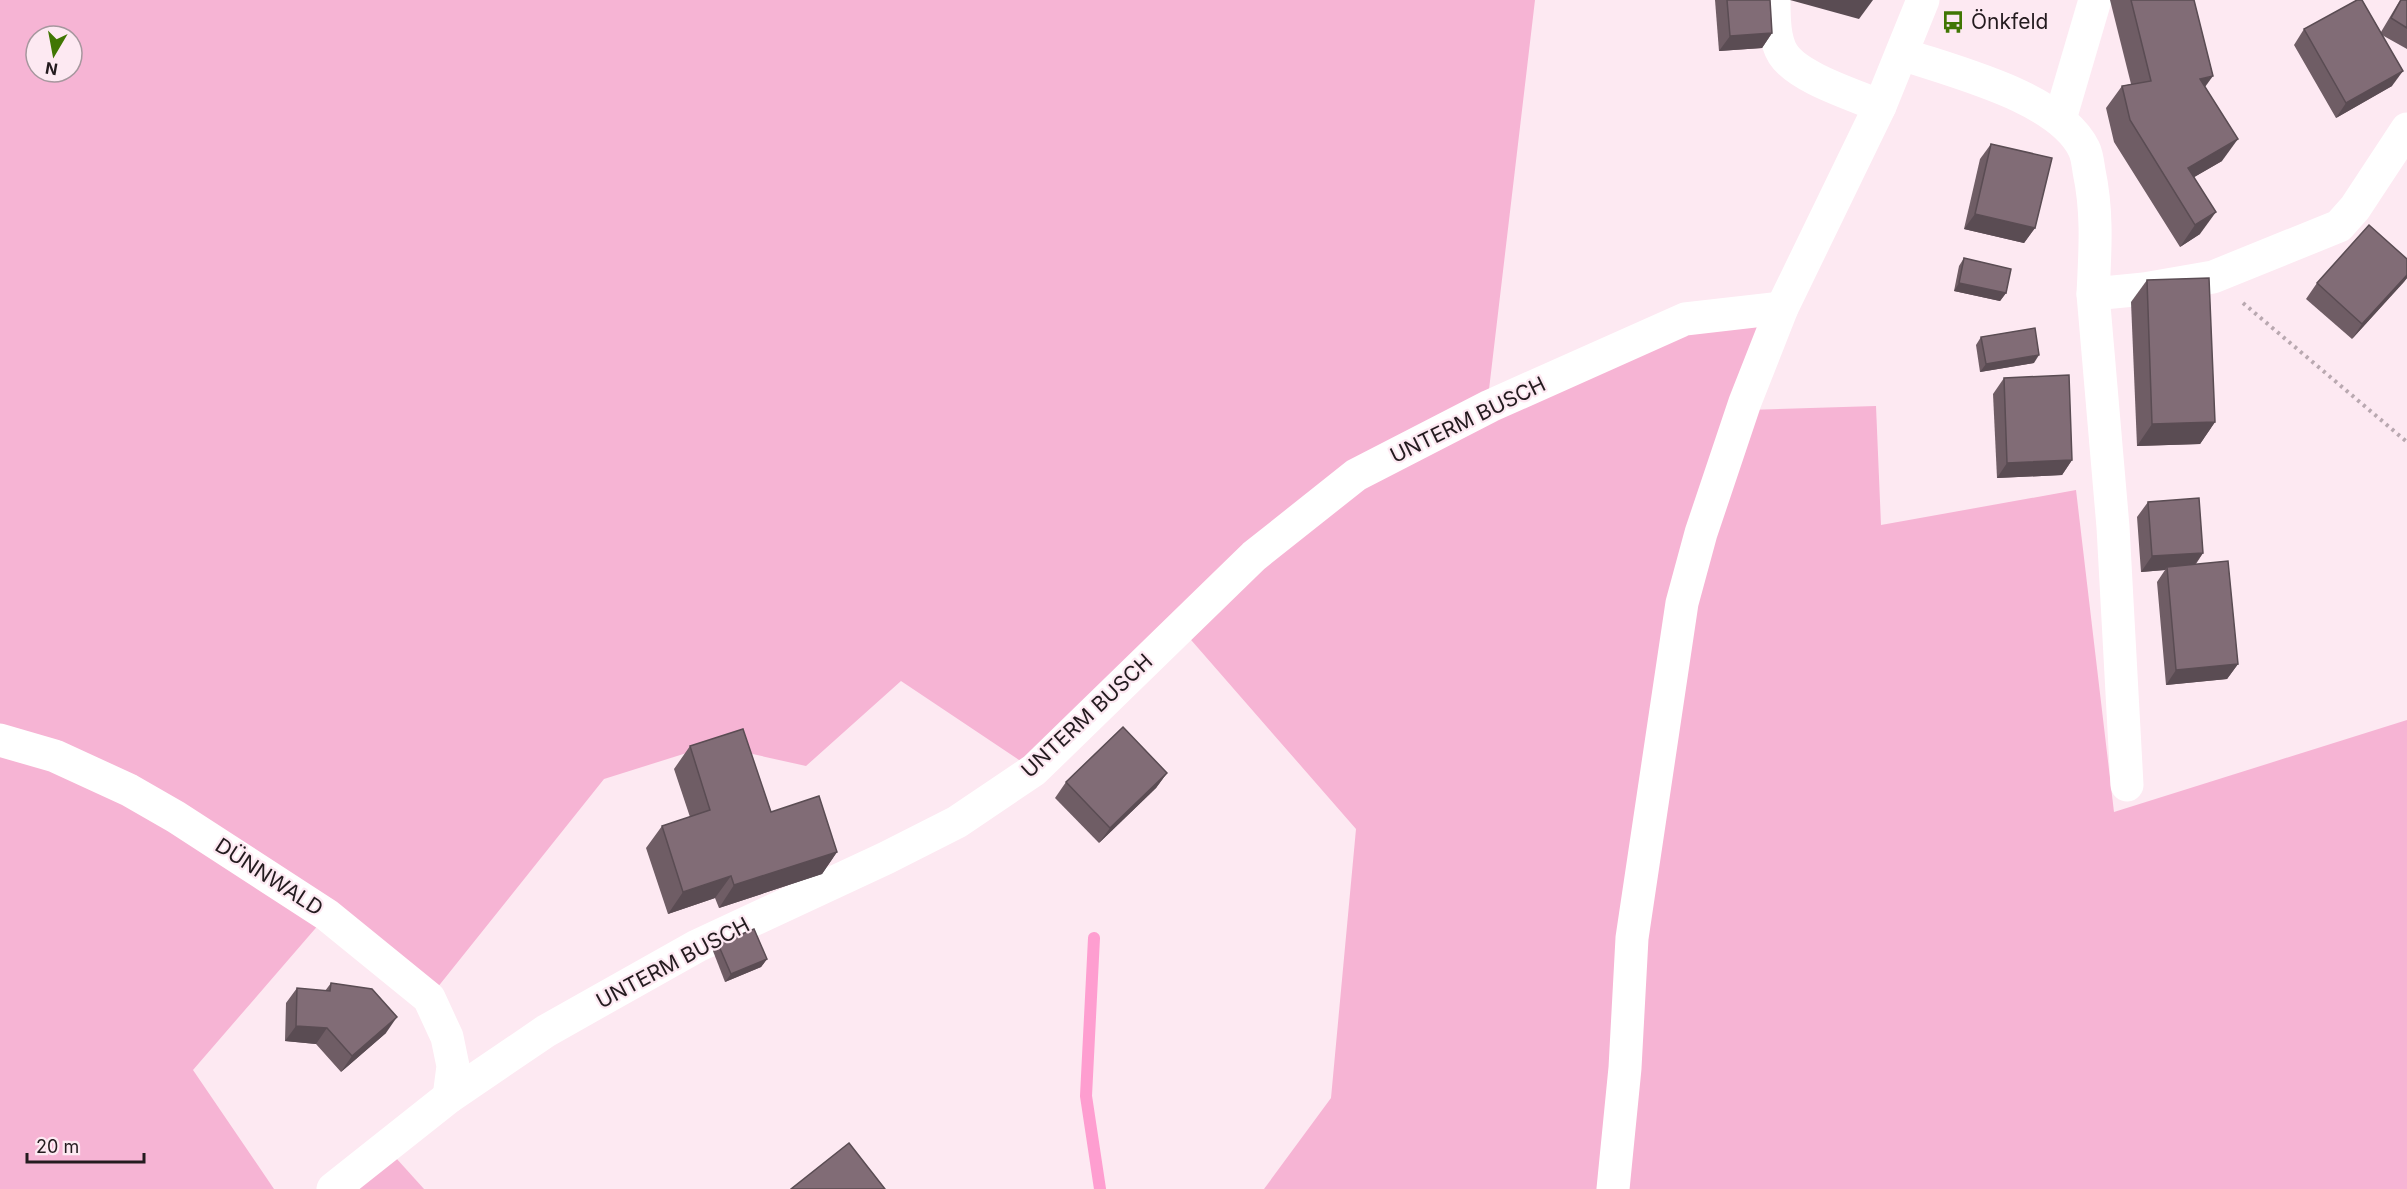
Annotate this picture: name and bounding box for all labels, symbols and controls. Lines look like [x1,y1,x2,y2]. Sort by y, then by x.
bus stop icon: Önkfeld [1940,9,1966,35]
place label: Önkfeld [1971,9,2048,34]
north arrow [24,24,84,84]
text: N [44,58,59,80]
street label: UNTERM BUSCH [1386,371,1550,468]
street label: UNTERM BUSCH [1016,649,1157,783]
street label: DÜNNWALD [211,832,328,921]
street label: UNTERM BUSCH [592,912,754,1013]
scale bar [27,1126,144,1164]
text: 20 m [36,1136,79,1157]

